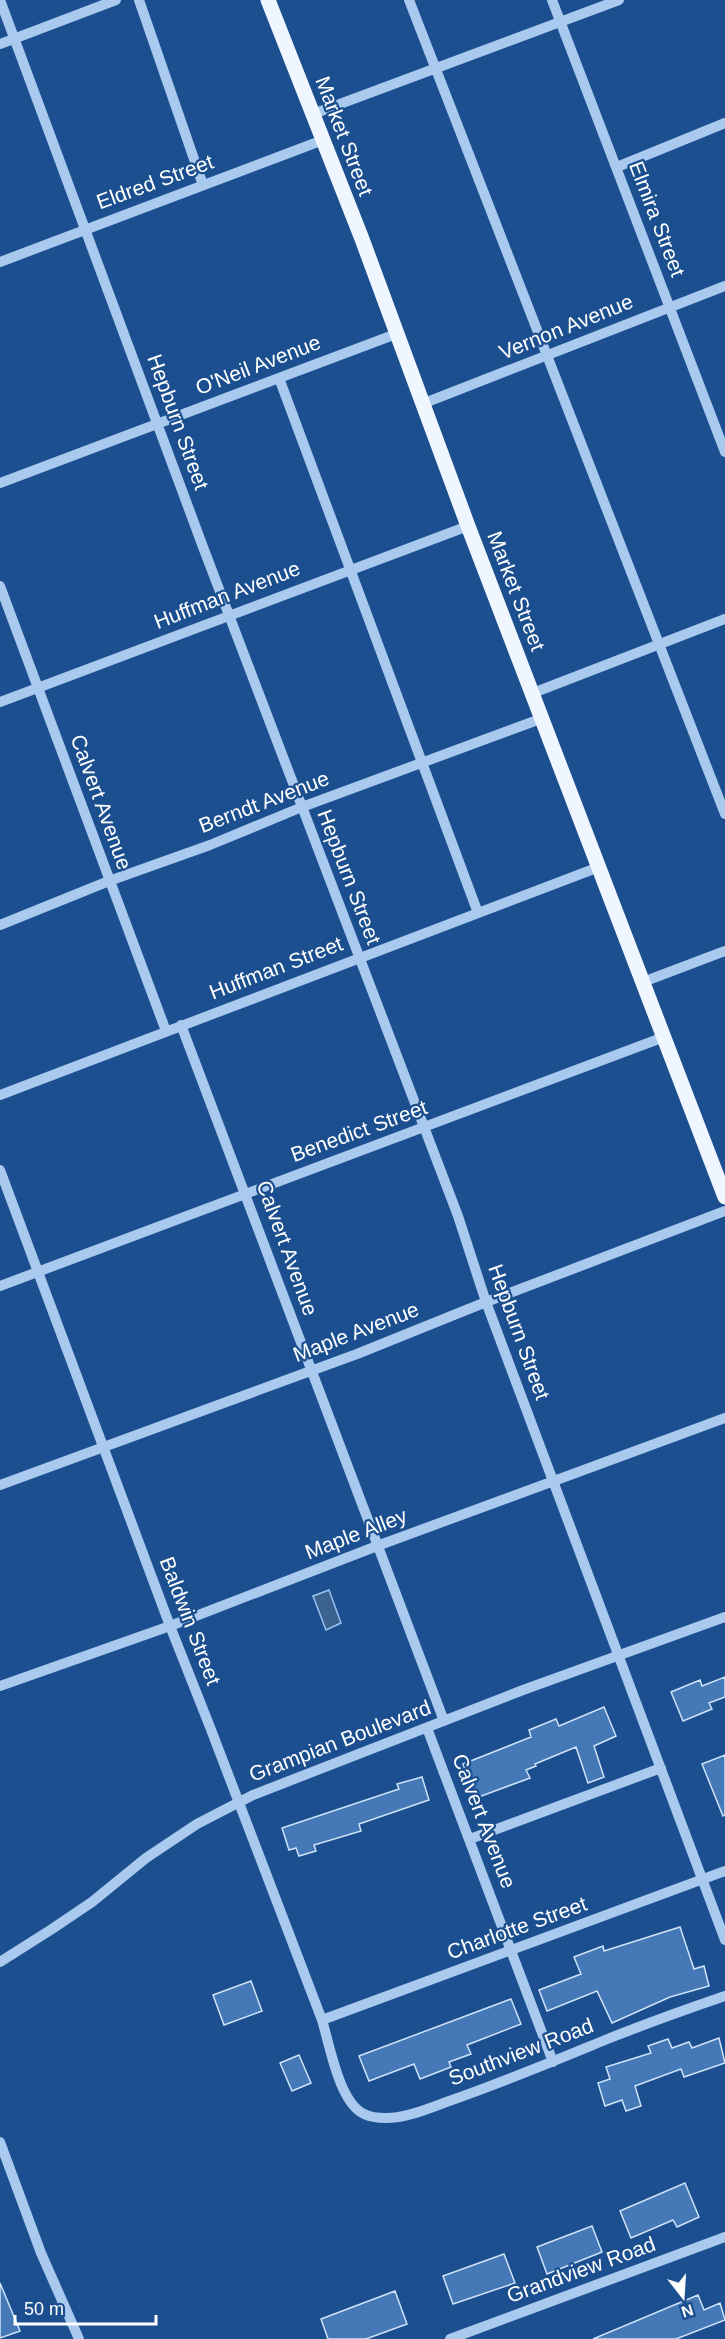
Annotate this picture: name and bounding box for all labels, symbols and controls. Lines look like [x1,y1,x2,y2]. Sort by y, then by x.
street label: Market Street [311,73,378,199]
street label: Eldred Street [93,150,216,213]
street label: Elmira Street [625,158,690,280]
street label: Vernon Avenue [496,289,636,364]
street label: O'Neil Avenue [192,330,324,399]
street label: Hepburn Street [143,351,214,493]
street label: Market Street [483,528,550,654]
street label: Huffman Avenue [151,556,303,633]
street label: Calvert Avenue [66,731,137,873]
street label: Berndt Avenue [196,766,332,837]
street label: Hepburn Street [313,806,386,948]
street label: Huffman Street [206,932,346,1004]
street label: Benedict Street [287,1095,430,1166]
street label: Calvert Avenue [252,1177,323,1319]
street label: Hepburn Street [484,1261,555,1403]
street label: Maple Avenue [290,1297,422,1366]
street label: Maple Alley [302,1503,411,1564]
street label: Baldwin Street [155,1553,226,1688]
street label: Grampian Boulevard [246,1695,434,1786]
street label: Calvert Avenue [448,1750,521,1891]
street label: Charlotte Street [444,1892,590,1963]
street label: Southview Road [445,2013,596,2090]
street label: Grandview Road [503,2232,658,2307]
north arrow [653,2267,713,2327]
scale bar [15,2288,156,2326]
text: 50 m [24,2299,64,2319]
text: N [679,2301,695,2321]

